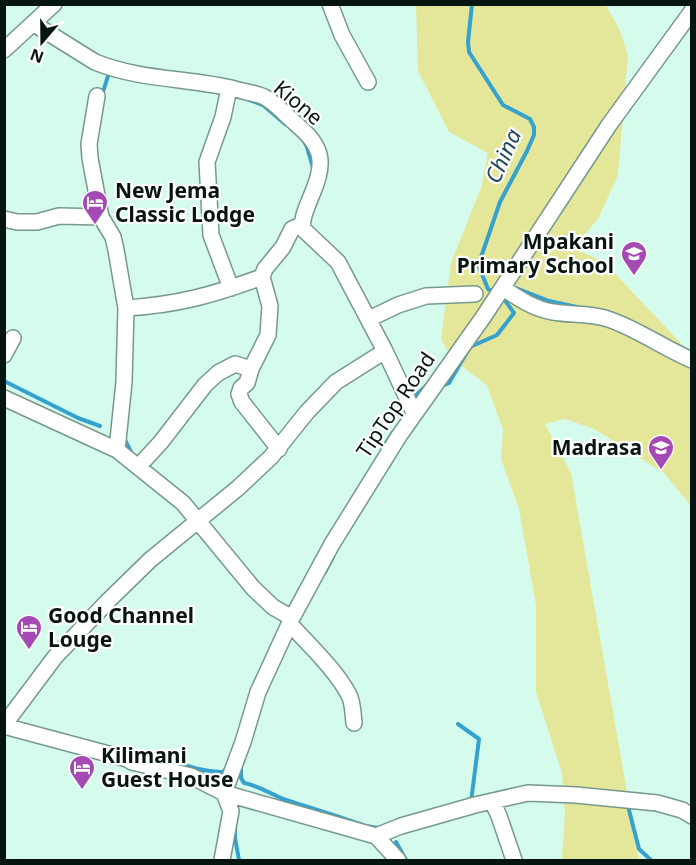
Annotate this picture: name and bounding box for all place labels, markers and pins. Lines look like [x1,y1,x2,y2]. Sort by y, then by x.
place label: New Jema Classic Lodge [115,176,255,228]
hotel icon: New Jema Classic Lodge [80,188,110,226]
place label: Mpakani Primary School [457,227,614,279]
school or university icon: Mpakani Primary School [619,239,649,277]
place label: Madrasa [552,433,642,461]
school or university icon: Madrasa [646,433,676,471]
place label: Good Channel Louge [48,601,194,653]
hotel icon: Good Channel Louge [14,613,44,651]
place label: Kilimani Guest House [101,741,233,793]
hotel icon: Kilimani Guest House [67,753,97,791]

